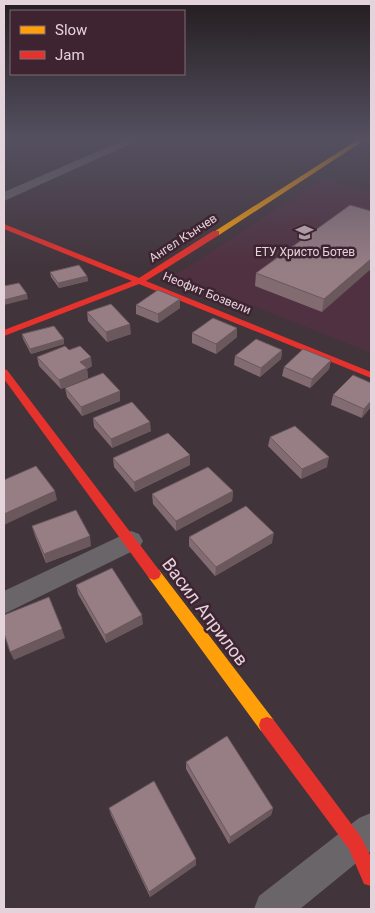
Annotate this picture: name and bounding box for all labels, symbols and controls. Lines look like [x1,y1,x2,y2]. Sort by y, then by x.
legend [10,10,185,75]
text: Slow [55,21,87,39]
text: Jam [55,46,85,64]
street label: Ангел Кънчев [147,211,220,265]
school or university icon: ЕТУ Христо Ботев [295,223,315,243]
place label: ЕТУ Христо Ботев [255,245,355,259]
street label: Неофит Бозвели [161,269,253,317]
street label: Васил Априлов [158,554,253,670]

